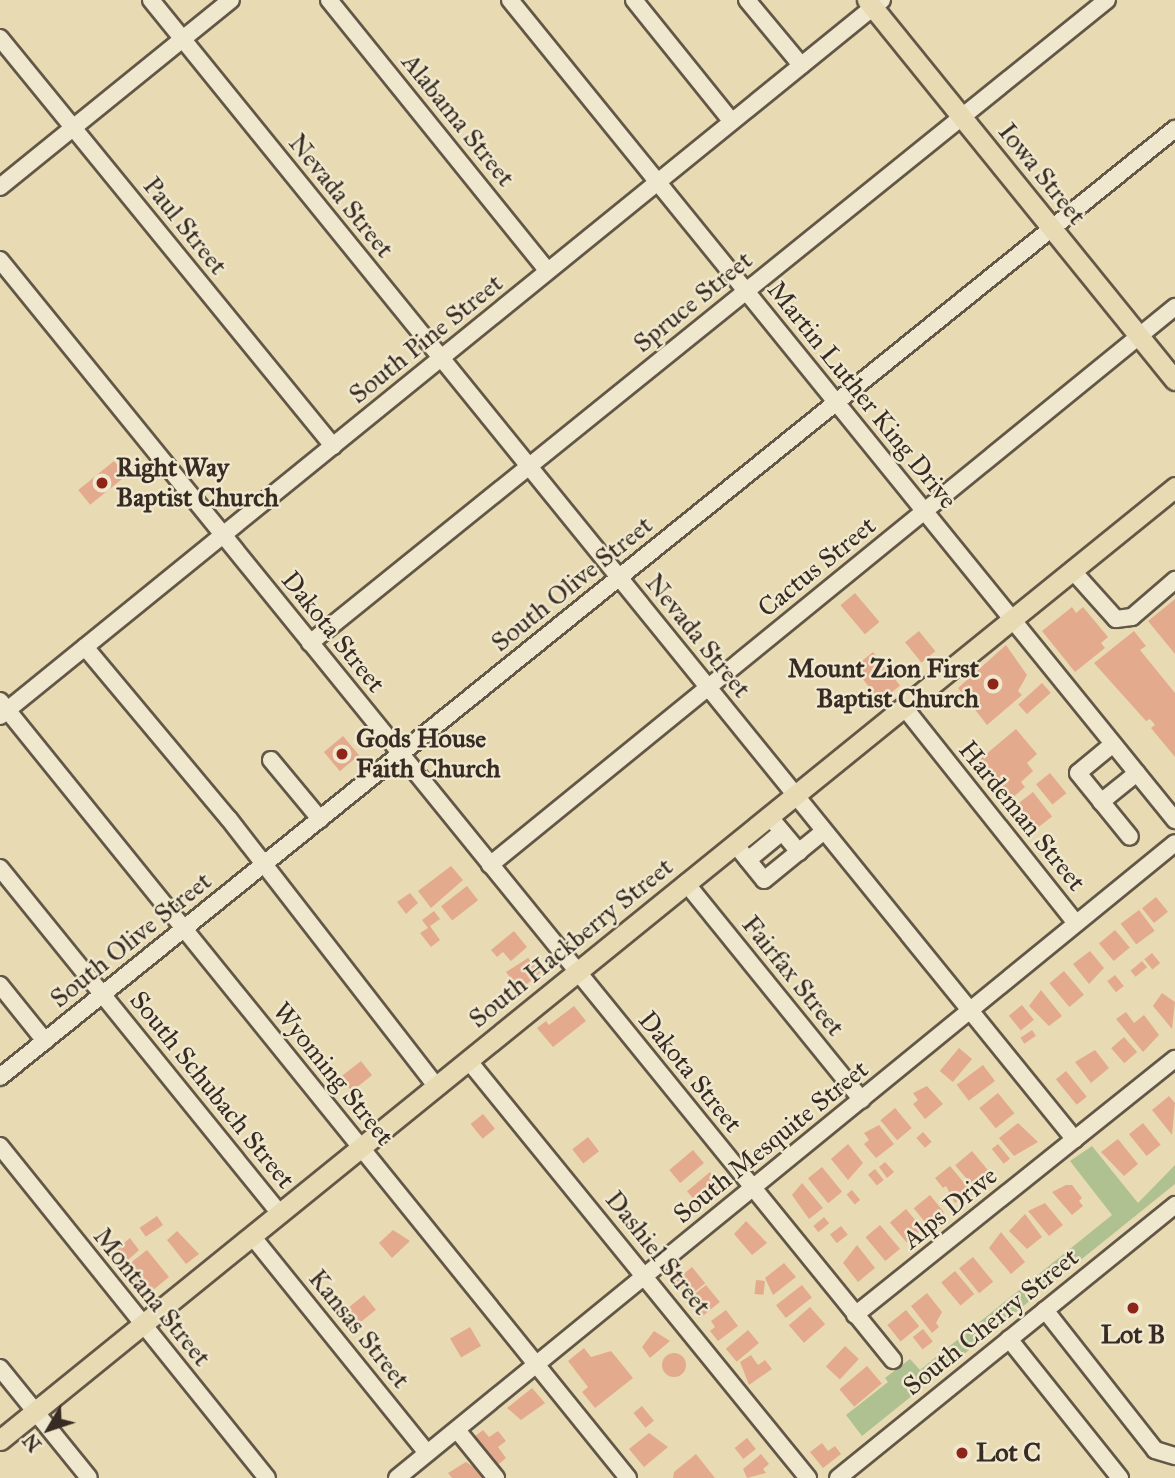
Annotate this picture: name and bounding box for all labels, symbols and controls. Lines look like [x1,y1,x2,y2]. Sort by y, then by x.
street label: Alabama Street [395,47,521,193]
street label: Iowa Street [992,117,1092,231]
street label: Nevada Street [282,128,400,264]
street label: Paul Street [136,171,234,281]
street label: Spruce Street [627,245,759,359]
street label: South Pine Street [343,268,509,410]
street label: Martin Luther King Drive [761,275,963,515]
place label: Right Way Baptist Church [116,452,279,514]
marker: Right Way Baptist Church [94,475,110,491]
street label: South Olive Street [485,509,659,659]
street label: Cactus Street [752,510,882,624]
street label: Dakota Street [275,565,391,699]
street label: Nevada Street [639,568,757,704]
place label: Mount Zion First Baptist Church [788,653,979,714]
marker: Mount Zion First Baptist Church [985,676,1001,692]
place label: Gods House Faith Church [356,723,501,784]
street label: Hardeman Street [952,735,1092,897]
marker: Gods House Faith Church [334,746,350,762]
street label: South Hackberry Street [463,851,679,1035]
street label: South Olive Street [44,865,218,1015]
street label: Fairfax Street [735,910,851,1042]
street label: South Schubach Street [123,985,301,1195]
street label: Wyoming Street [266,996,400,1152]
street label: Dakota Street [632,1005,748,1139]
street label: South Mesquite Street [667,1054,875,1230]
street label: Alps Drive [896,1160,1004,1256]
street label: Dashiel Street [599,1185,717,1321]
street label: Montana Street [87,1221,217,1373]
street label: South Cherry Street [897,1242,1085,1402]
street label: Kansas Street [302,1263,416,1395]
marker: Lot B [1125,1300,1141,1316]
place label: Lot B [1101,1319,1165,1351]
north arrow [14,1394,84,1464]
text: N [18,1429,46,1456]
place label: Lot C [976,1437,1041,1469]
marker: Lot C [954,1445,970,1461]

